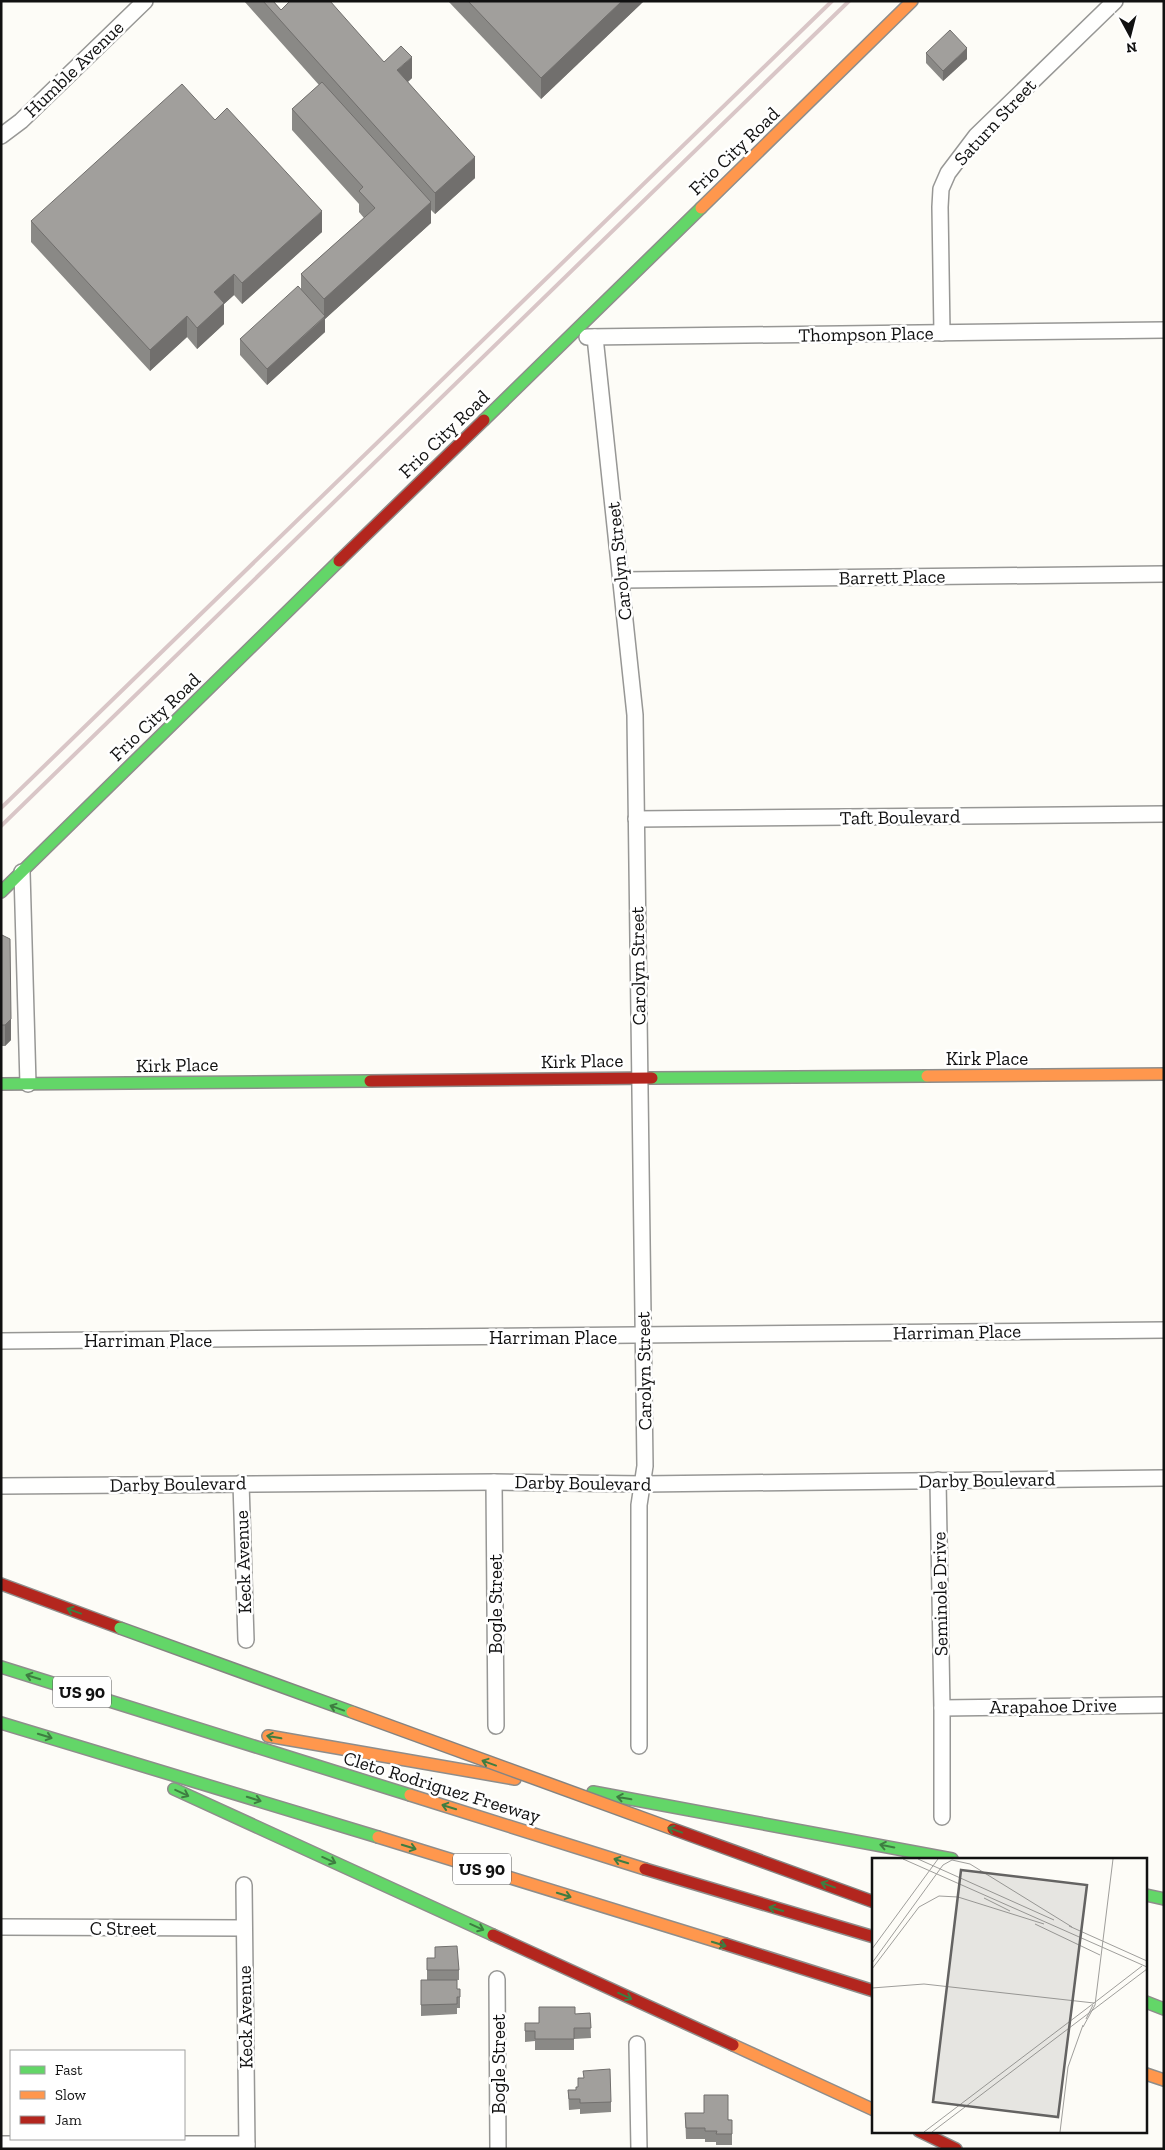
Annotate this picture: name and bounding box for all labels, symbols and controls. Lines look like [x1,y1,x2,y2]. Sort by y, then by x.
north arrow [1105,10,1155,60]
street label: Humble Avenue [20,16,128,122]
text: N [1125,38,1138,57]
street label: Saturn Street [949,74,1041,170]
street label: Frio City Road [684,102,784,200]
street label: Thompson Place [798,321,934,347]
street label: Frio City Road [394,385,494,483]
street label: Carolyn Street [601,501,637,621]
street label: Barrett Place [838,565,946,589]
street label: Frio City Road [105,668,205,766]
street label: Taft Boulevard [839,804,961,830]
street label: Carolyn Street [625,906,651,1026]
street label: Kirk Place [946,1047,1028,1070]
street label: Kirk Place [541,1049,623,1073]
street label: Kirk Place [136,1053,218,1077]
street label: Carolyn Street [631,1311,657,1431]
street label: Harriman Place [893,1319,1021,1345]
street label: Harriman Place [489,1326,617,1349]
street label: Harriman Place [84,1329,212,1352]
street label: Darby Boulevard [918,1467,1056,1493]
street label: Darby Boulevard [514,1470,652,1496]
street label: Darby Boulevard [109,1471,247,1497]
street label: Keck Avenue [230,1510,256,1614]
street label: Seminole Drive [927,1532,953,1656]
street label: Bogle Street [484,1554,507,1654]
one-way arrow [67,1606,83,1615]
one-way arrow [26,1672,42,1682]
road number: US 90 [53,1676,111,1708]
street label: Arapahoe Drive [989,1693,1117,1719]
one-way arrow [329,1703,345,1712]
one-way arrow [266,1731,282,1741]
one-way arrow [37,1732,53,1742]
street label: Cleto Rodriguez Freeway [341,1746,544,1828]
one-way arrow [482,1758,498,1767]
one-way arrow [174,1788,189,1798]
one-way arrow [616,1792,632,1802]
one-way arrow [245,1795,261,1805]
one-way arrow [442,1802,458,1812]
one-way arrow [668,1825,684,1834]
one-way arrow [879,1841,895,1851]
one-way arrow [401,1842,417,1852]
road number: US 90 [453,1854,511,1885]
one-way arrow [321,1856,336,1866]
one-way arrow [614,1856,629,1865]
inset map [872,1858,1148,2132]
one-way arrow [821,1880,836,1889]
one-way arrow [556,1891,572,1900]
one-way arrow [769,1903,785,1913]
street label: C Street [90,1917,156,1940]
one-way arrow [469,1923,484,1933]
one-way arrow [711,1939,727,1949]
street label: Keck Avenue [233,1965,257,2069]
one-way arrow [617,1991,632,2001]
street label: Bogle Street [487,2014,510,2114]
legend [10,2050,185,2140]
text: Fast [55,2061,83,2079]
text: Slow [55,2086,87,2104]
text: Jam [55,2111,82,2129]

